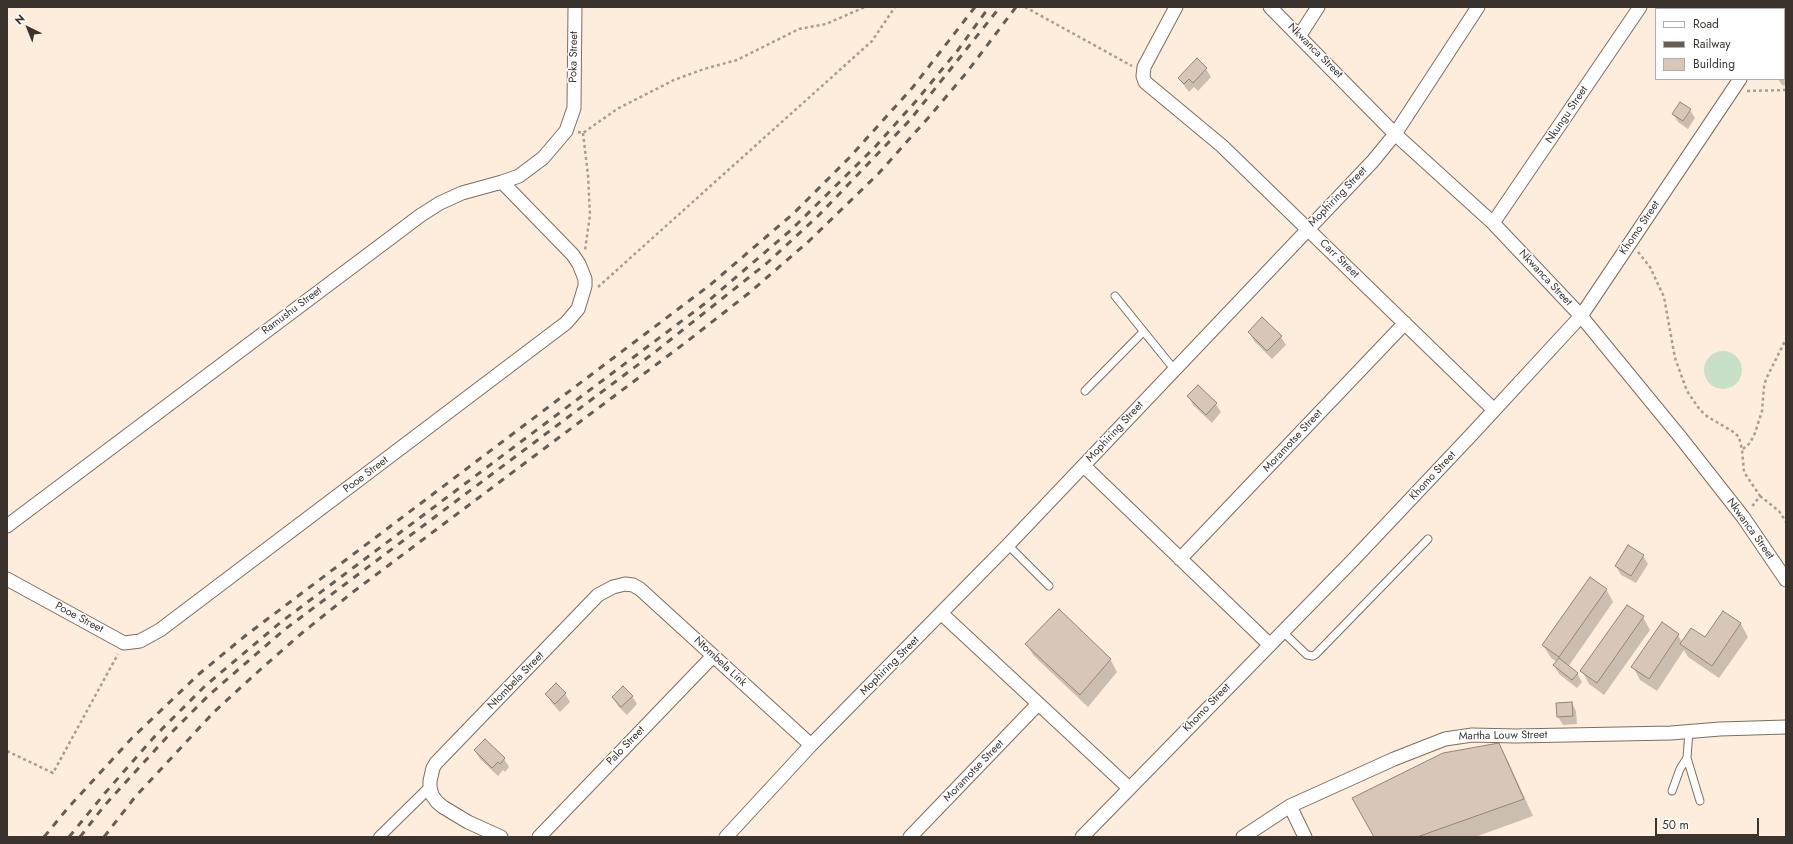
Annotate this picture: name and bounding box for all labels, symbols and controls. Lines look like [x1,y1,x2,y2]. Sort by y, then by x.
north arrow [8,8,48,48]
legend [1655,8,1785,80]
text: N [11,10,28,28]
text: Road [1693,15,1719,33]
street label: Nkwanca Street [1285,21,1345,81]
street label: Poka Street [567,31,581,83]
text: Railway [1693,35,1731,53]
text: Building [1693,55,1735,73]
street label: Nkungu Street [1543,84,1591,146]
street label: Mophiring Street [1306,164,1370,230]
street label: Khomo Street [1617,199,1663,257]
street label: Carr Street [1316,237,1362,281]
street label: Nkwanca Street [1516,247,1574,309]
street label: Ramushu Street [260,284,324,338]
street label: Mophiring Street [1084,399,1146,465]
street label: Moramotse Street [1261,407,1325,475]
street label: Khomo Street [1407,449,1459,503]
street label: Pooe Street [341,454,391,496]
street label: Nkwanca Street [1723,496,1777,562]
street label: Pooe Street [53,600,105,636]
street label: Ntombela Link [691,634,749,690]
street label: Mophiring Street [858,634,922,698]
street label: Ntombela Street [485,649,547,713]
street label: Khomo Street [1181,681,1233,735]
street label: Palo Street [604,724,648,768]
street label: Martha Louw Street [1459,729,1547,743]
street label: Moramotse Street [941,737,1007,805]
scale bar [1657,810,1761,836]
text: 50 m [1662,816,1689,834]

